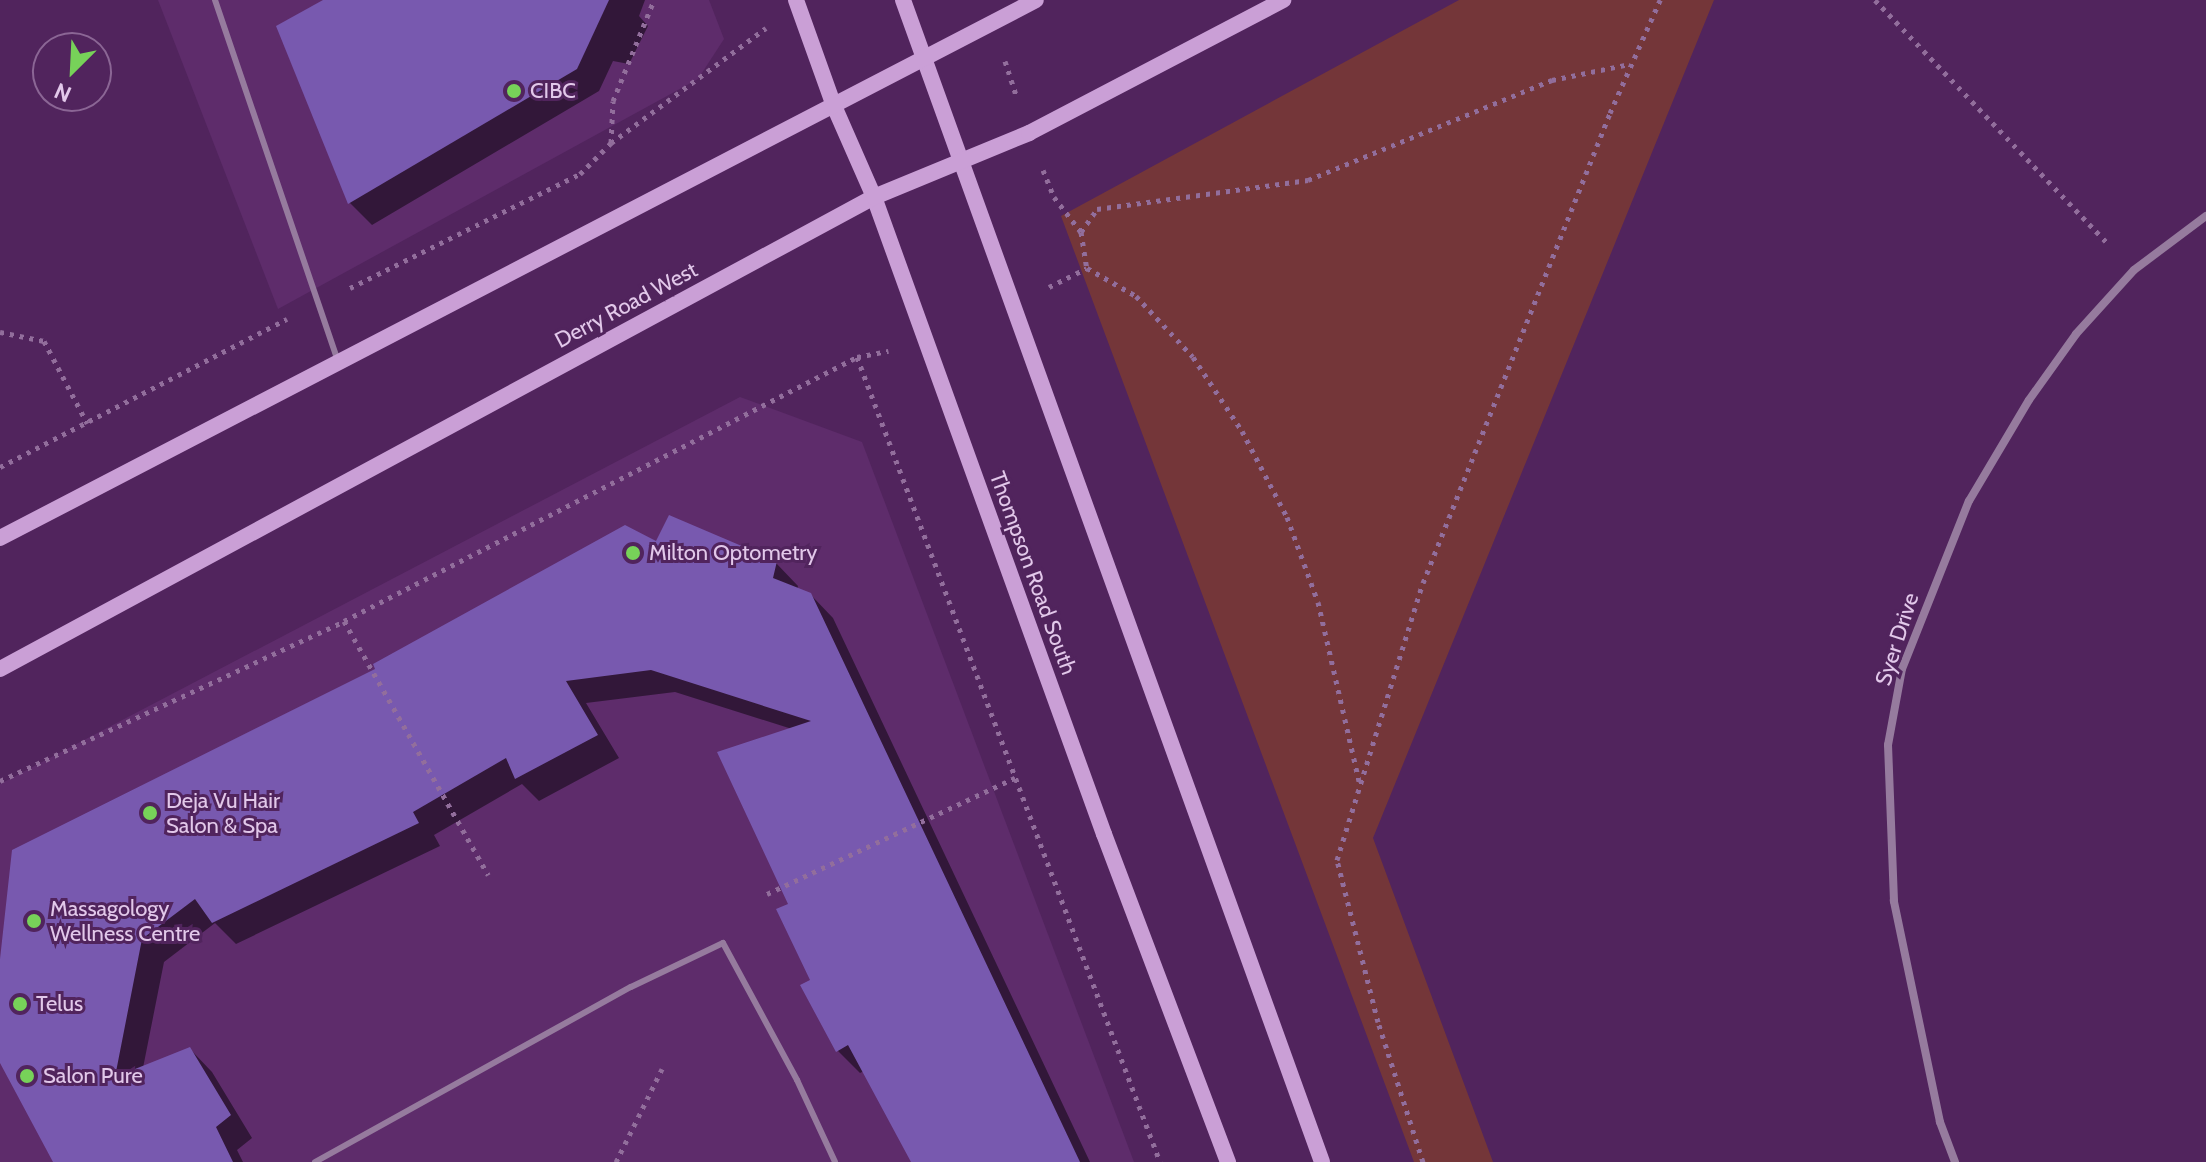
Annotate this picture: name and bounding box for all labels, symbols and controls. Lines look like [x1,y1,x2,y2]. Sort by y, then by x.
north arrow [32,32,112,112]
text: N [50,77,75,108]
place label: CIBC [530,78,576,104]
marker: CIBC [505,82,523,100]
street label: Derry Road West [550,256,702,354]
street label: Thompson Road South [984,468,1082,678]
place label: Milton Optometry [649,540,817,566]
marker: Milton Optometry [624,544,642,562]
street label: Syer Drive [1870,589,1924,689]
place label: Deja Vu Hair Salon & Spa [166,787,280,838]
marker: Deja Vu Hair Salon & Spa [141,804,159,822]
place label: Massagology Wellness Centre [50,895,200,946]
marker: Massagology Wellness Centre [25,912,43,930]
place label: Telus [36,991,83,1017]
marker: Telus [11,995,29,1013]
place label: Salon Pure [43,1063,143,1089]
marker: Salon Pure [18,1067,36,1085]

